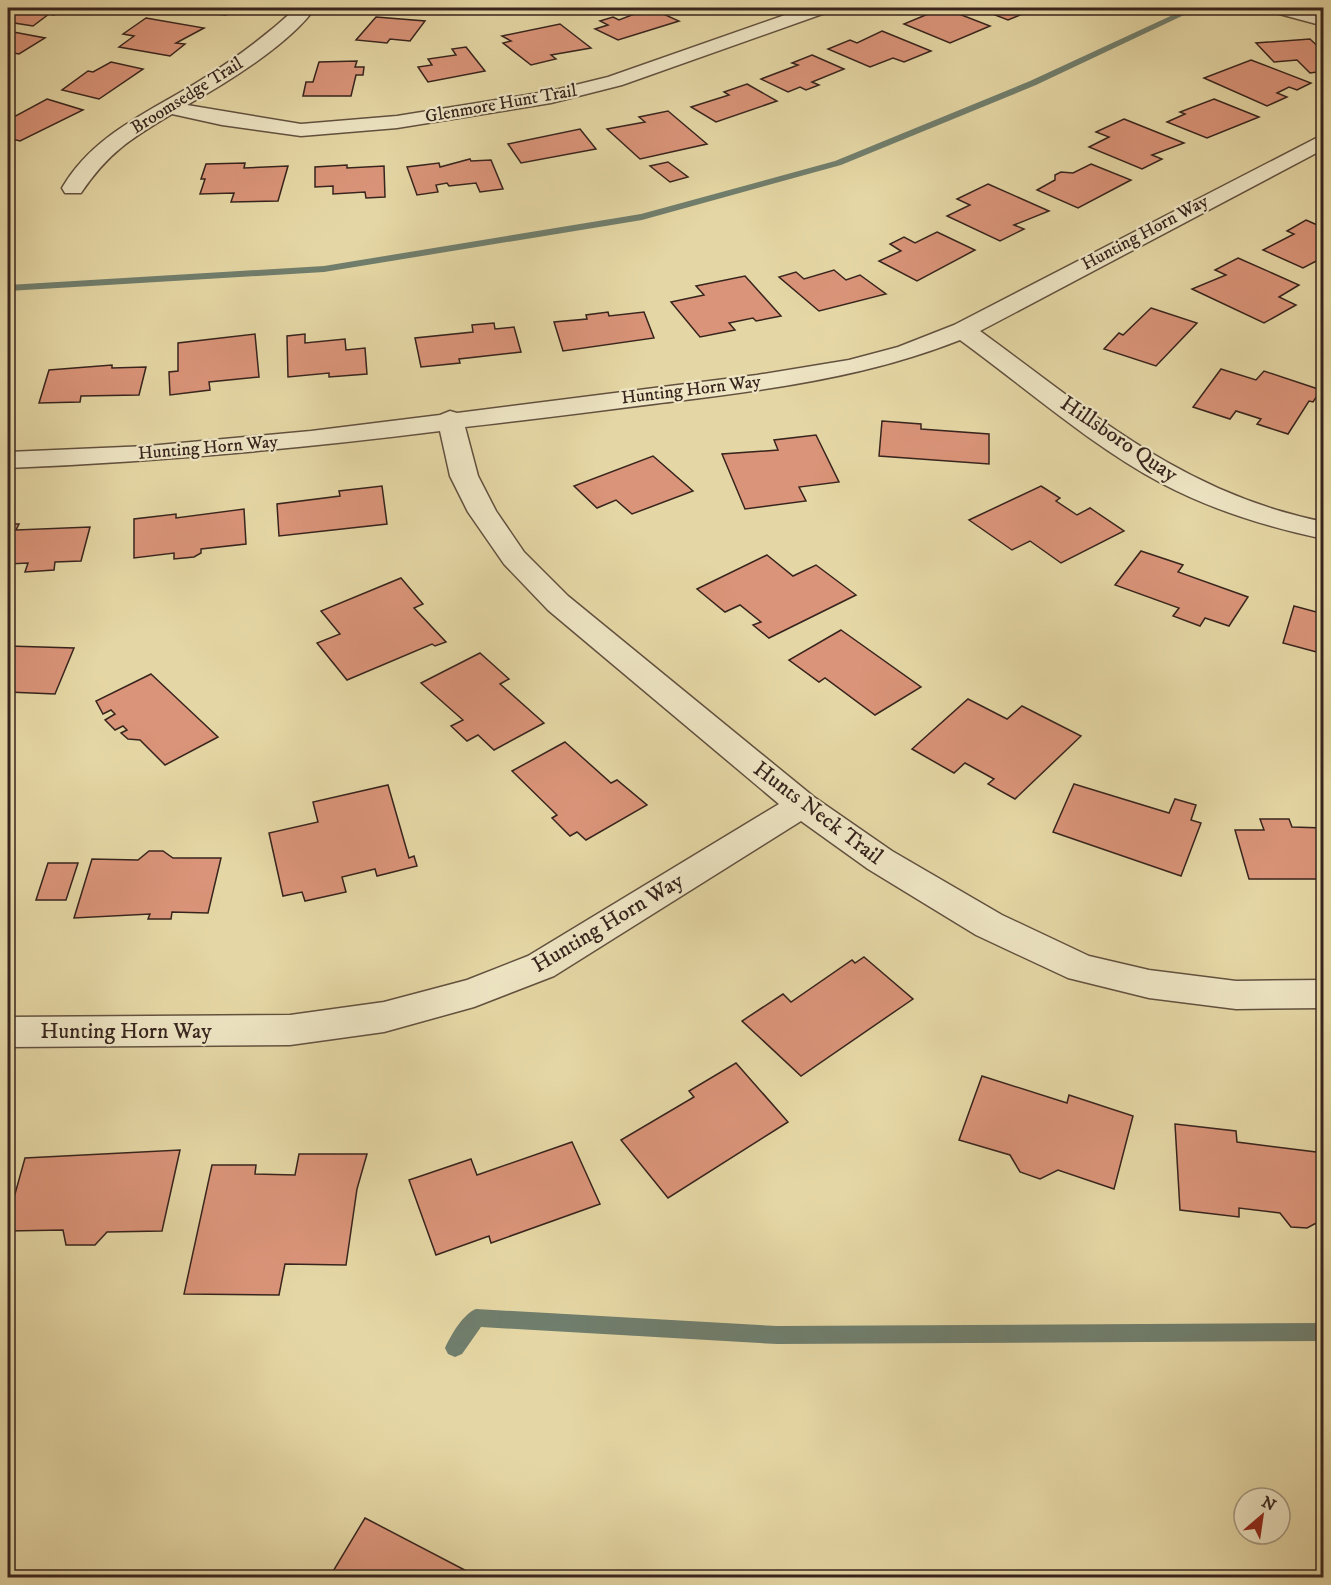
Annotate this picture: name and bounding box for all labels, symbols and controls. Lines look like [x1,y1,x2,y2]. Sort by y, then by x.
street label: Broomsedge Trail [127,53,247,139]
street label: Glenmore Hunt Trail [423,80,579,128]
street label: Hunting Horn Way [1078,190,1212,276]
street label: Hunting Horn Way [620,370,762,409]
street label: Hillsboro Quay [1055,390,1183,488]
street label: Hunting Horn Way [137,431,279,465]
street label: Hunts Neck Trail [748,755,888,871]
street label: Hunting Horn Way [528,867,689,979]
street label: Hunting Horn Way [40,1018,212,1045]
north arrow [1232,1486,1292,1546]
text: N [1258,1492,1279,1516]

